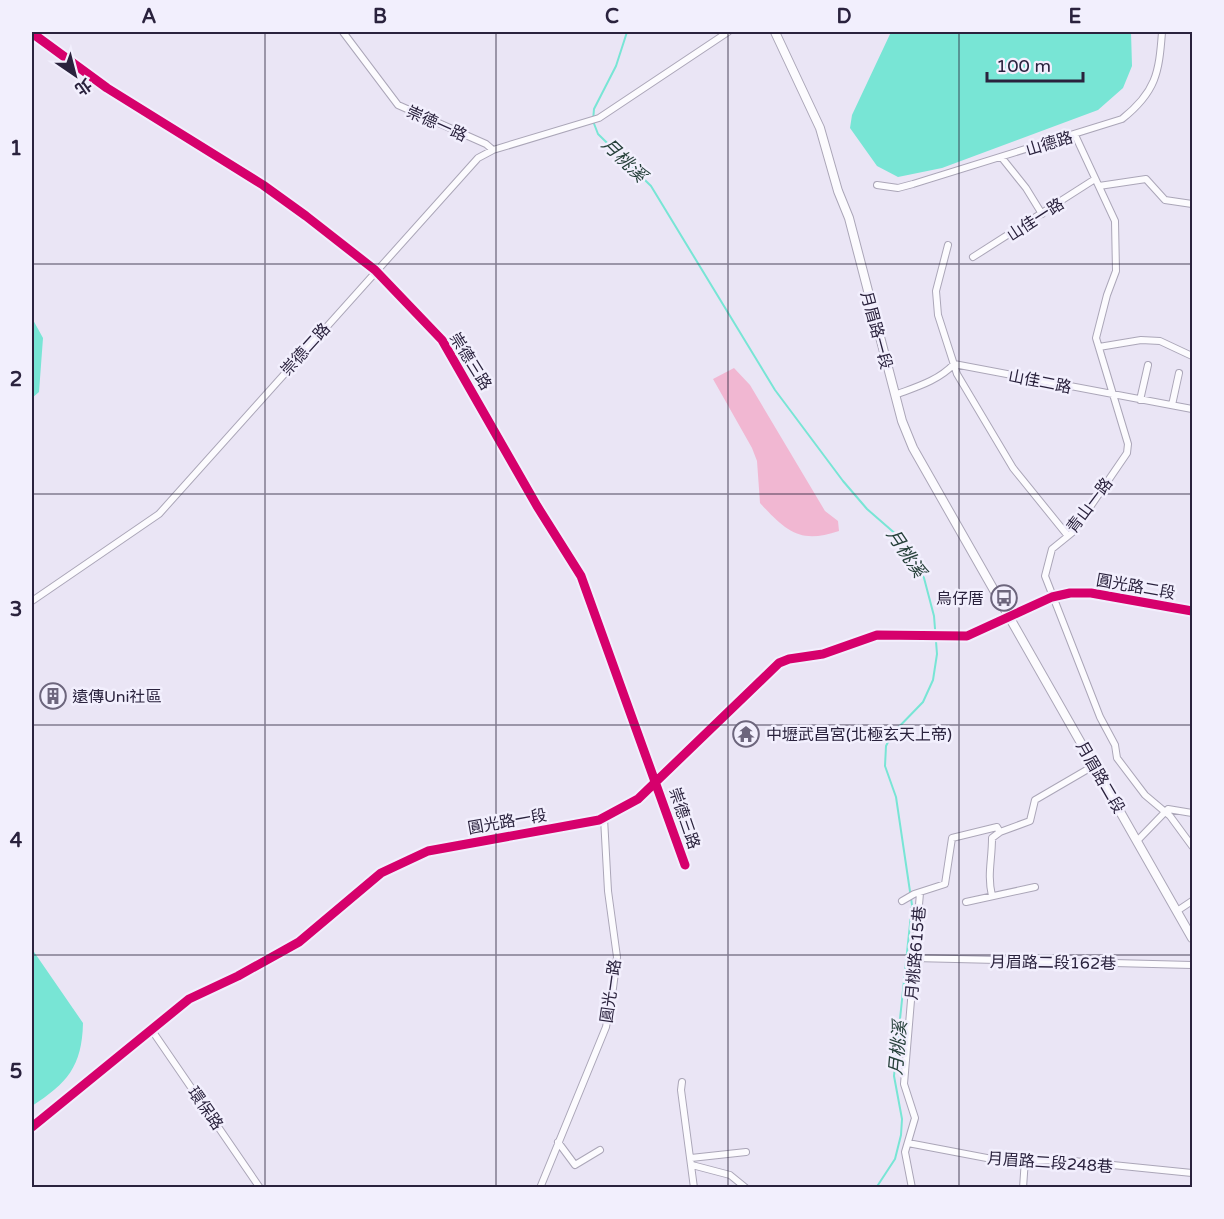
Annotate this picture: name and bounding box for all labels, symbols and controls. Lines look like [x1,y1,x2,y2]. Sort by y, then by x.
text: A [142,5,157,29]
text: B [373,5,387,29]
text: C [605,5,619,29]
text: D [836,5,852,29]
text: E [1069,5,1082,29]
north arrow [45,45,105,105]
scale bar [987,45,1083,83]
text: 100 m [996,55,1051,77]
text: 北 [71,74,95,99]
street label: 崇德一路 [403,102,470,146]
street label: 山德路 [1023,127,1075,161]
water label: 月桃溪 [597,133,653,189]
text: 1 [10,137,22,161]
street label: 山佳一路 [1003,194,1068,246]
street label: 月眉路一段 [856,289,896,371]
street label: 崇德二路 [277,319,335,380]
street label: 崇德三路 [445,329,496,394]
street label: 山佳二路 [1006,366,1073,398]
text: 2 [10,368,22,392]
street label: 青山一路 [1063,474,1117,537]
water label: 月桃溪 [882,524,932,584]
street label: 圓光路二段 [1095,570,1177,604]
bus stop icon: 烏仔厝 [989,583,1019,613]
place label: 烏仔厝 [936,589,984,609]
text: 3 [10,598,22,622]
building icon: 遠傳Uni社區 [38,681,68,711]
place label: 遠傳Uni社區 [72,687,162,707]
temple icon: 中壢武昌宮(北極玄天上帝) [731,719,761,749]
place label: 中壢武昌宮(北極玄天上帝) [766,725,952,745]
street label: 月眉路二段 [1071,738,1129,817]
street label: 崇德三路 [664,785,704,852]
street label: 圓光路一段 [466,805,548,839]
text: 4 [10,829,23,853]
street label: 月桃路615巷 [902,905,930,1001]
street label: 月眉路二段162巷 [990,952,1116,974]
street label: 圓光一路 [597,958,625,1024]
water label: 月桃溪 [885,1017,912,1076]
text: 5 [10,1060,22,1084]
street label: 環保路 [183,1083,227,1134]
street label: 月眉路二段248巷 [986,1149,1114,1177]

